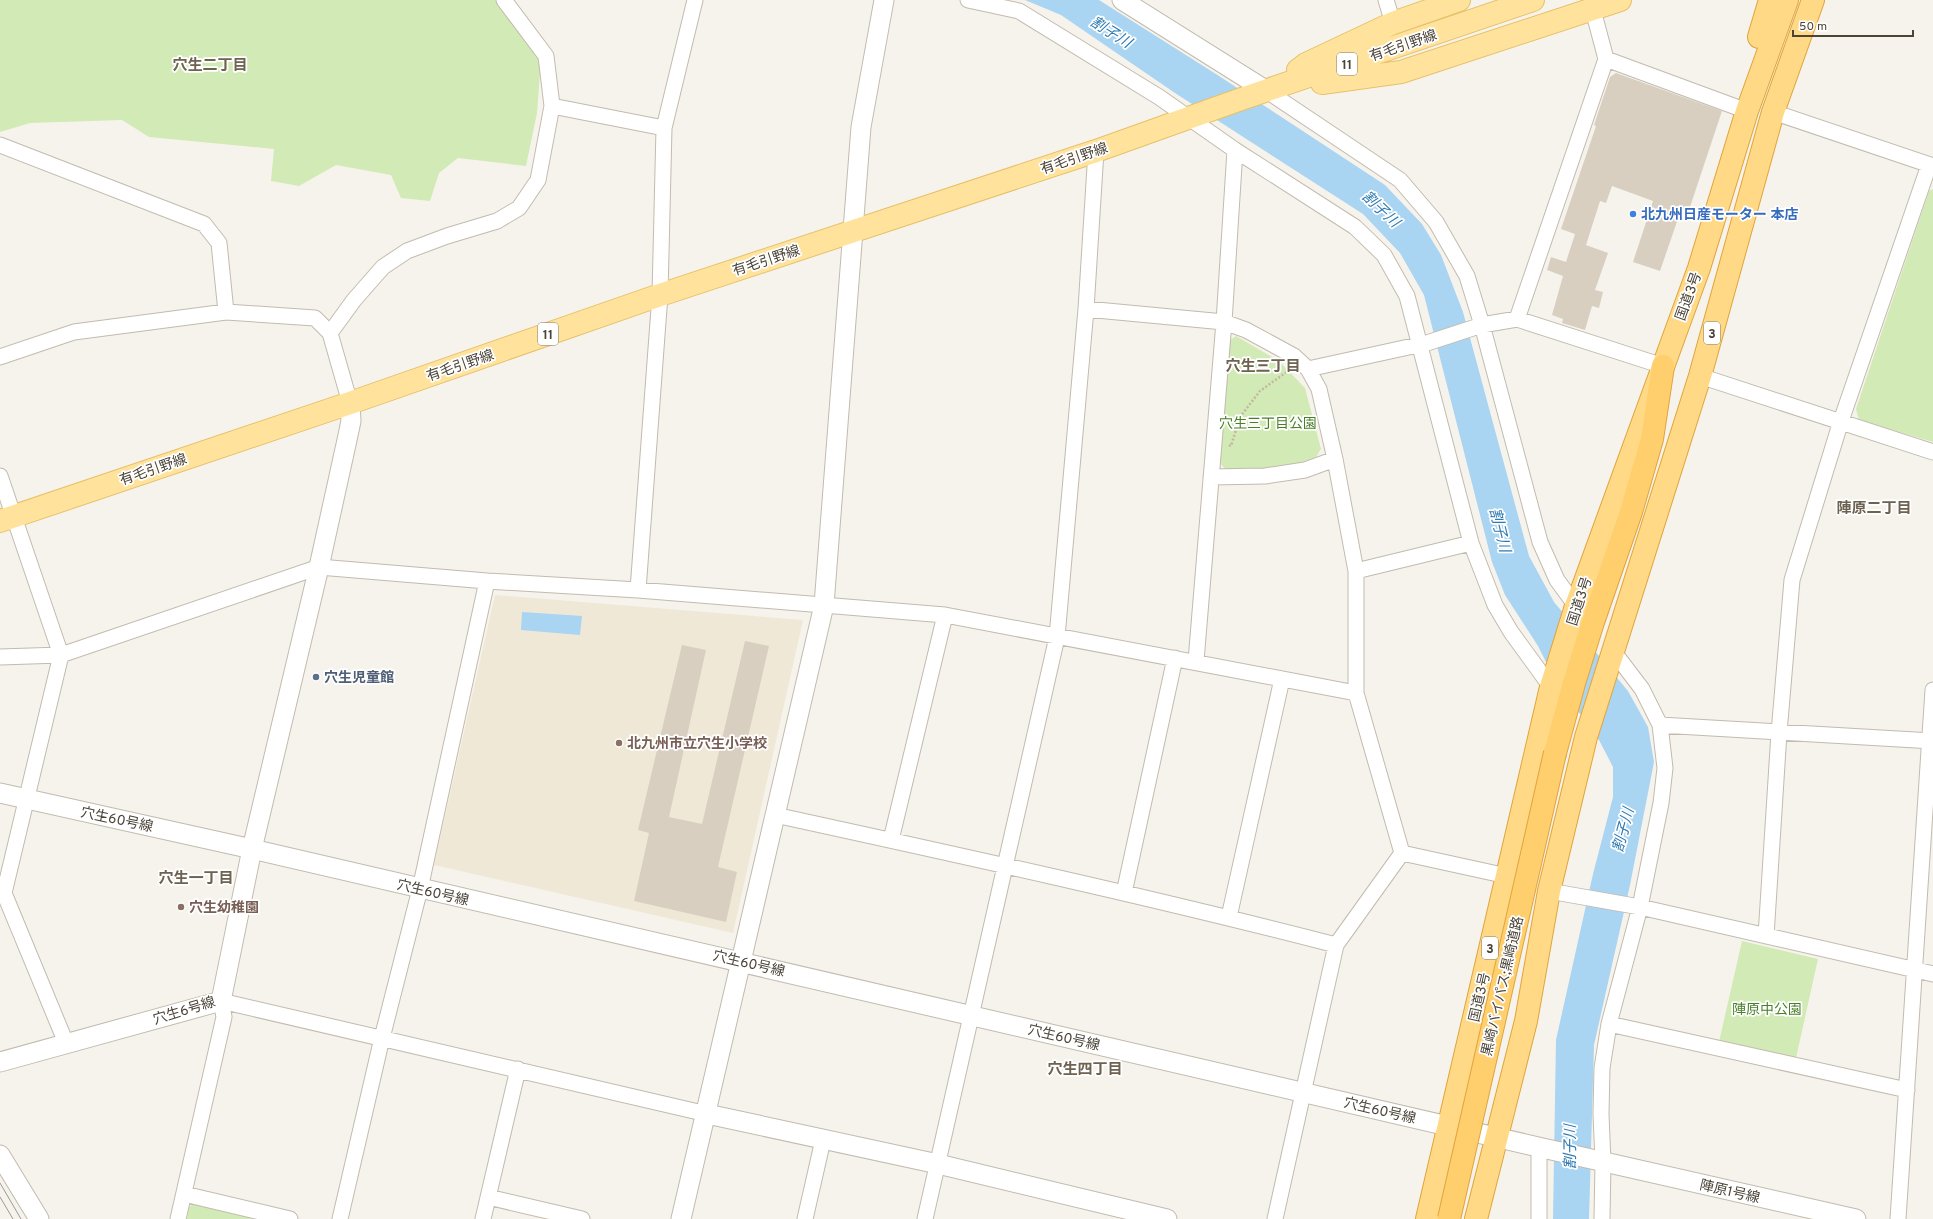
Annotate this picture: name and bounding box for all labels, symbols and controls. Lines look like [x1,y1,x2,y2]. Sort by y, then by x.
scale bar [1793,12,1913,38]
water label: 割子川 [1086,13,1136,54]
text: 50 m [1799,19,1827,35]
street label: 有毛引野線 [1368,27,1439,66]
road number: 11 [1337,53,1357,75]
district label: 穴生二丁目 [172,57,248,76]
street label: 有毛引野線 [1039,140,1110,179]
water label: 割子川 [1357,188,1404,234]
place label: 北九州日産モーター 本店 [1641,206,1799,224]
marker: 北九州日産モーター 本店 [1628,209,1638,219]
street label: 有毛引野線 [731,243,802,280]
street label: 国道3号 [1673,270,1706,323]
road number: 3 [1704,322,1720,344]
road number: 11 [538,323,558,345]
street label: 有毛引野線 [425,347,496,386]
district label: 穴生三丁目 [1225,358,1301,377]
park label: 穴生三丁目公園 [1219,416,1317,433]
street label: 有毛引野線 [118,451,189,490]
district label: 陣原二丁目 [1836,500,1912,519]
water label: 割子川 [1484,506,1514,556]
street label: 国道3号 [1565,575,1596,628]
place label: 穴生児童館 [324,670,394,687]
marker: 穴生児童館 [311,672,321,682]
place label: 北九州市立穴生小学校 [627,735,767,753]
marker: 北九州市立穴生小学校 [614,738,624,748]
water label: 割子川 [1609,804,1640,855]
street label: 穴生60号線 [79,805,154,836]
district label: 穴生一丁目 [158,870,234,889]
street label: 穴生60号線 [395,877,470,910]
place label: 穴生幼稚園 [189,899,259,917]
marker: 穴生幼稚園 [176,902,186,912]
street label: 黒崎バイパス;黒崎道路 [1479,915,1528,1058]
road number: 3 [1482,937,1498,959]
street label: 穴生60号線 [711,948,786,981]
street label: 国道3号 [1467,971,1494,1024]
street label: 穴生6号線 [151,994,218,1029]
park label: 陣原中公園 [1732,1002,1802,1019]
street label: 穴生60号線 [1026,1022,1101,1055]
district label: 穴生四丁目 [1047,1061,1123,1080]
street label: 穴生60号線 [1342,1095,1417,1128]
water label: 割子川 [1562,1123,1581,1170]
street label: 陣原1号線 [1698,1177,1761,1208]

